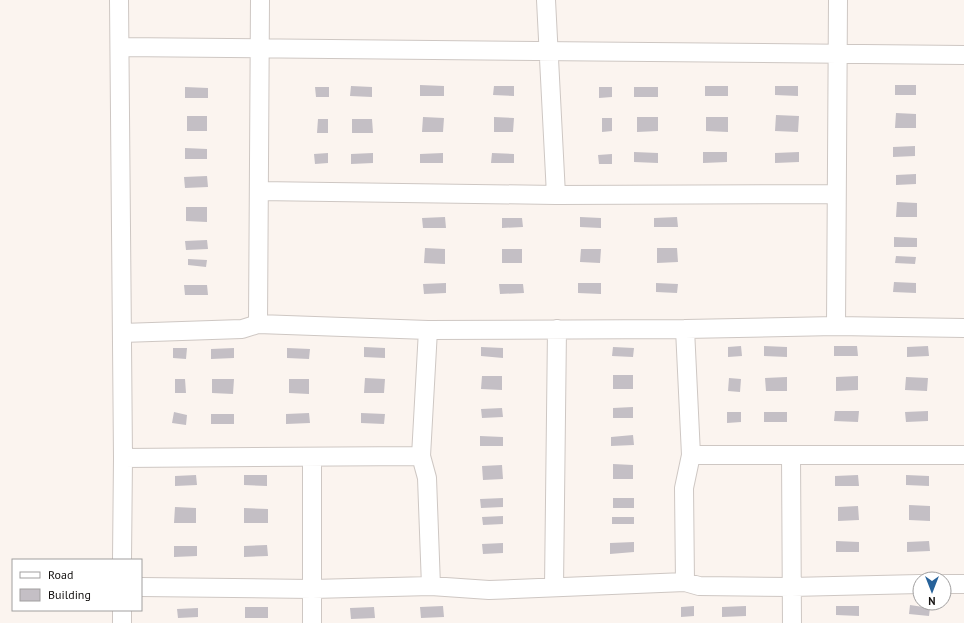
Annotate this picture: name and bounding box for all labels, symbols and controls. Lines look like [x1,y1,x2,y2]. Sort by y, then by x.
legend [12,559,142,611]
text: Road [48,567,73,582]
north arrow [912,571,952,611]
text: Building [48,587,91,602]
text: N [928,594,936,608]

